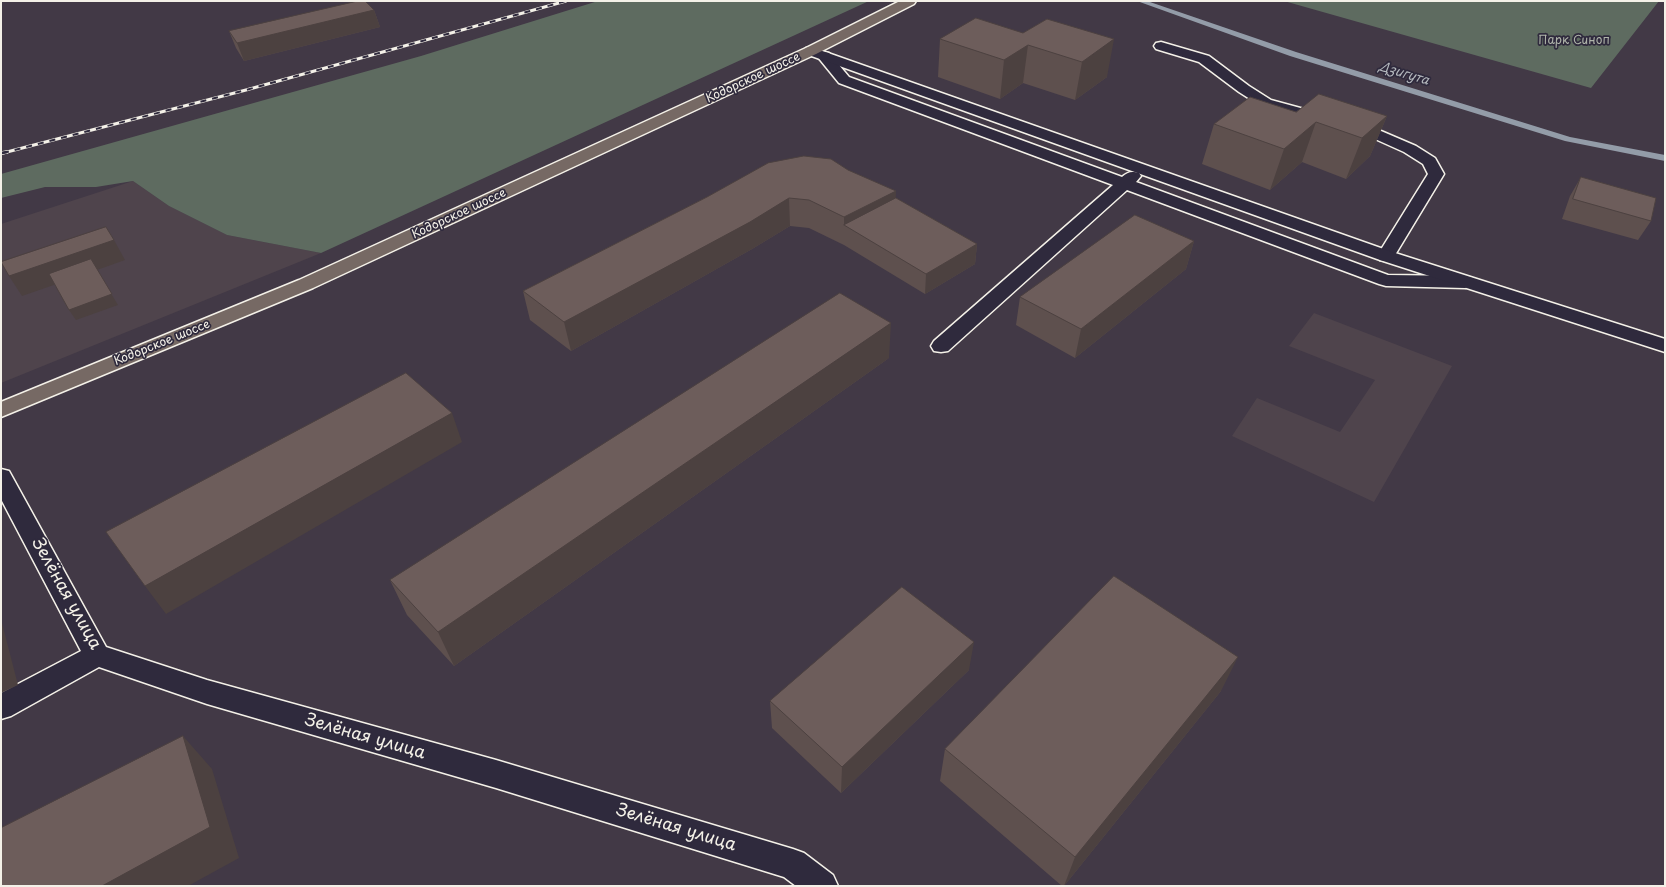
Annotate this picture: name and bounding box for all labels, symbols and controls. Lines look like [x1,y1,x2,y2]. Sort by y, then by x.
park label: Парк Синоп [1538,34,1610,48]
street label: Кодорское шоссе [704,50,802,106]
water label: Дзигута [1377,59,1431,89]
street label: Кодорское шоссе [410,186,508,242]
street label: Кодорское шоссе [112,317,212,369]
street label: Зелёная улица [27,535,105,653]
street label: Зелёная улица [302,710,428,764]
street label: Зелёная улица [614,800,738,856]

